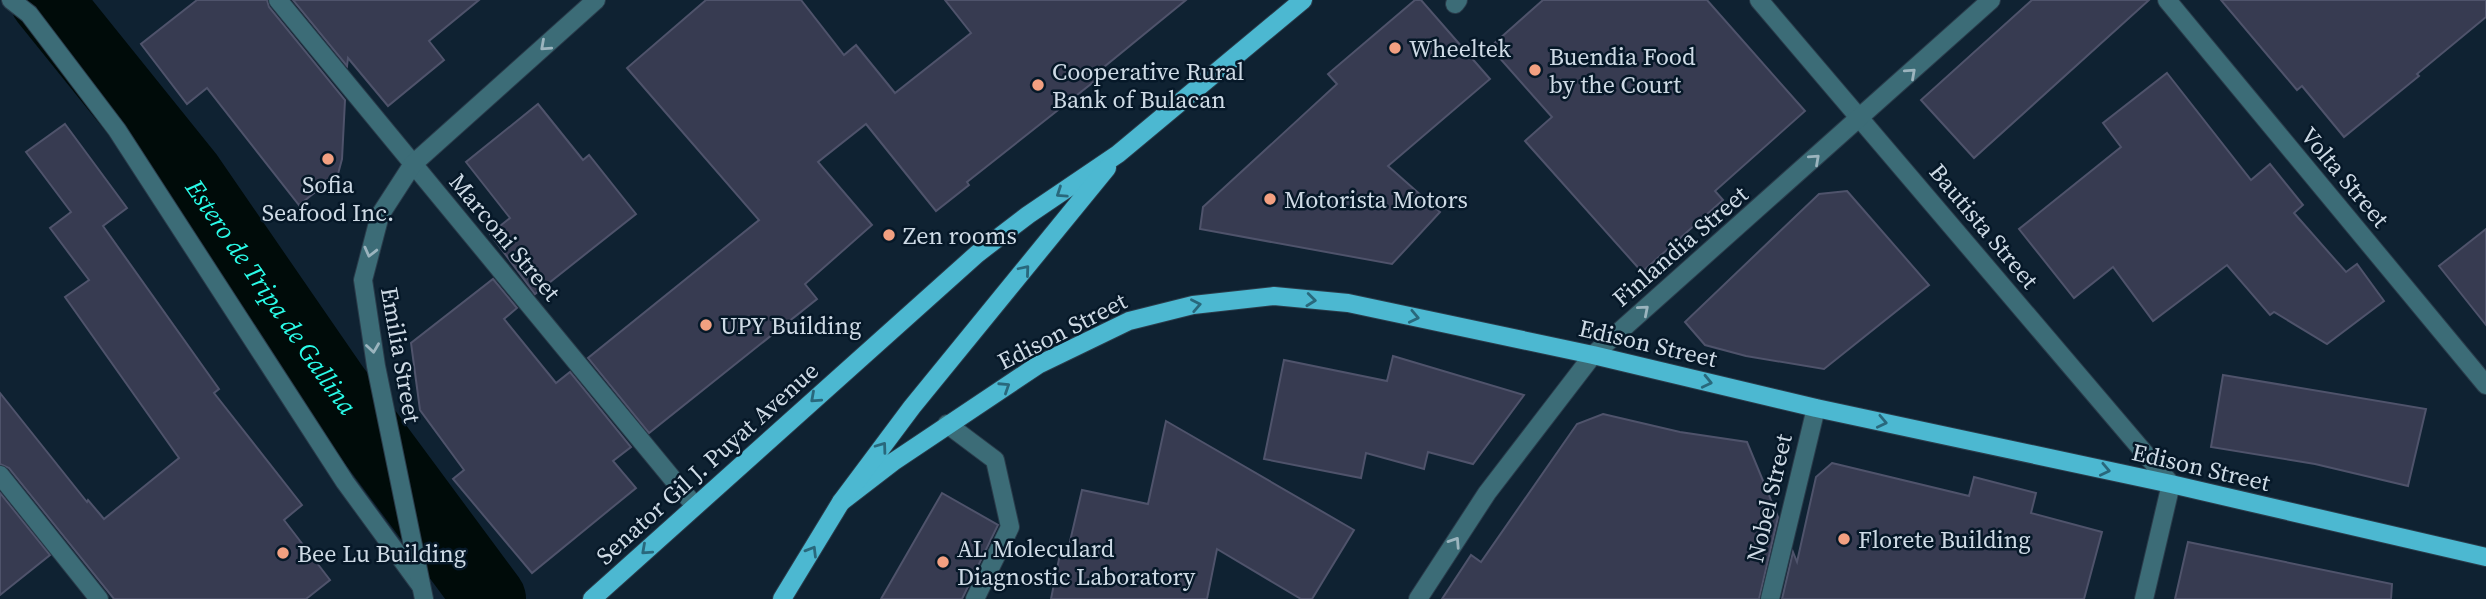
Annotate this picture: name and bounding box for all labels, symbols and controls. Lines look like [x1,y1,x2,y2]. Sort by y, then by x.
place label: Wheeltek [1409,32,1512,65]
one-way arrow [540,37,553,50]
marker: Wheeltek [1387,40,1403,56]
place label: Buendia Food by the Court [1549,40,1696,101]
place label: Cooperative Rural Bank of Bulacan [1052,55,1244,116]
marker: Buendia Food by the Court [1527,62,1543,78]
one-way arrow [1903,68,1916,81]
marker: Cooperative Rural Bank of Bulacan [1030,77,1046,93]
street label: Volta Street [2293,120,2397,235]
marker: Sofia Seafood Inc. [320,151,336,167]
one-way arrow [1807,155,1820,167]
street label: Bautista Street [1922,156,2046,296]
street label: Marconi Street [442,166,568,308]
place label: Sofia Seafood Inc. [262,168,394,229]
water label: Estero de Tripa de Gallina [176,171,366,423]
street label: Finlandia Street [1605,178,1755,314]
place label: Motorista Motors [1284,183,1468,216]
one-way arrow [1056,185,1069,198]
marker: Motorista Motors [1262,191,1278,207]
place label: Zen rooms [903,219,1017,252]
marker: Zen rooms [881,227,897,243]
one-way arrow [364,246,378,258]
one-way arrow [1016,266,1029,278]
street label: Emilia Street [373,284,429,426]
street label: Edison Street [992,284,1132,378]
one-way arrow [1305,292,1316,307]
one-way arrow [1190,298,1202,313]
one-way arrow [1636,306,1649,318]
place label: UPY Building [720,309,861,342]
one-way arrow [1408,309,1420,324]
street label: Edison Street [1576,311,1721,375]
marker: UPY Building [698,317,714,333]
one-way arrow [366,342,381,354]
street label: Senator Gil J. Puyat Avenue [589,354,825,572]
one-way arrow [1701,374,1713,388]
one-way arrow [997,382,1010,395]
one-way arrow [810,390,823,402]
one-way arrow [1876,414,1888,429]
street label: Nobel Street [1738,430,1800,565]
street label: Edison Street [2129,435,2274,499]
one-way arrow [874,443,886,455]
one-way arrow [2099,462,2111,477]
place label: Florete Building [1858,523,2031,556]
marker: Florete Building [1836,531,1852,547]
place label: AL Moleculard Diagnostic Laboratory [957,532,1196,593]
place label: Bee Lu Building [297,537,466,570]
one-way arrow [1447,537,1460,550]
one-way arrow [641,542,654,554]
marker: Bee Lu Building [275,545,291,561]
one-way arrow [804,545,817,558]
marker: AL Moleculard Diagnostic Laboratory [935,554,951,570]

